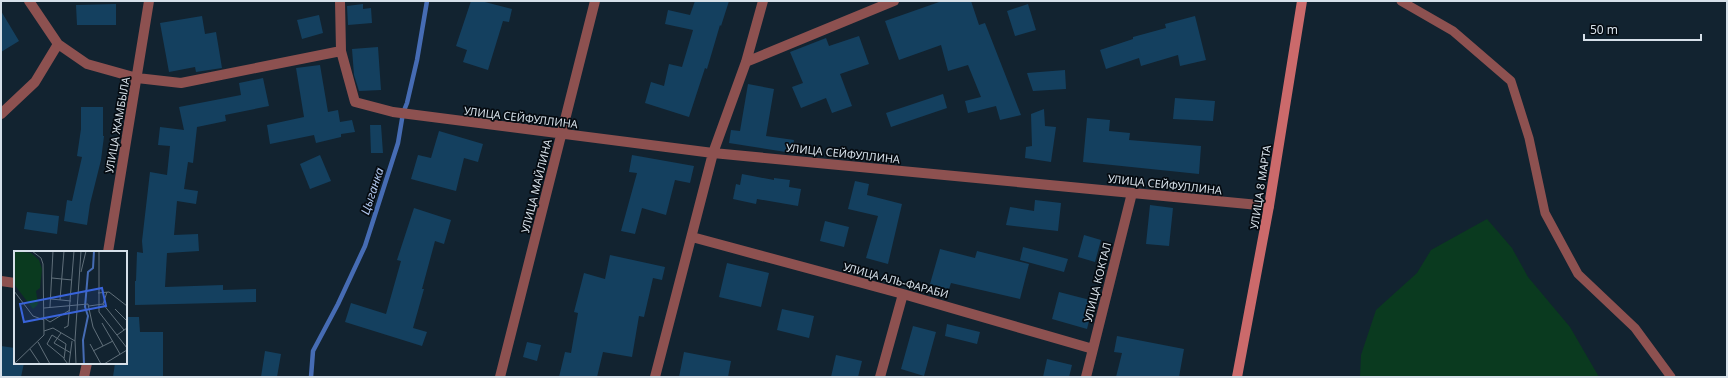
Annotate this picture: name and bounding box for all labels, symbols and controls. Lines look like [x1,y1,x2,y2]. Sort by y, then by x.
scale bar [1584,16,1701,42]
text: 50 m [1590,21,1618,38]
street label: УЛИЦА ЖАМБЫЛА [101,75,133,174]
street label: УЛИЦА СЕЙФУЛЛИНА [463,103,580,132]
street label: УЛИЦА МАЙЛИНА [517,137,555,235]
street label: УЛИЦА СЕЙФУЛЛИНА [785,140,902,167]
street label: УЛИЦА 8 МАРТА [1246,143,1274,230]
water label: Цыганка [356,165,388,217]
street label: УЛИЦА СЕЙФУЛЛИНА [1107,171,1224,198]
street label: УЛИЦА КОКТАЛ [1080,241,1114,323]
inset map [14,251,127,364]
street label: УЛИЦА АЛЬ-ФАРАБИ [842,259,950,301]

